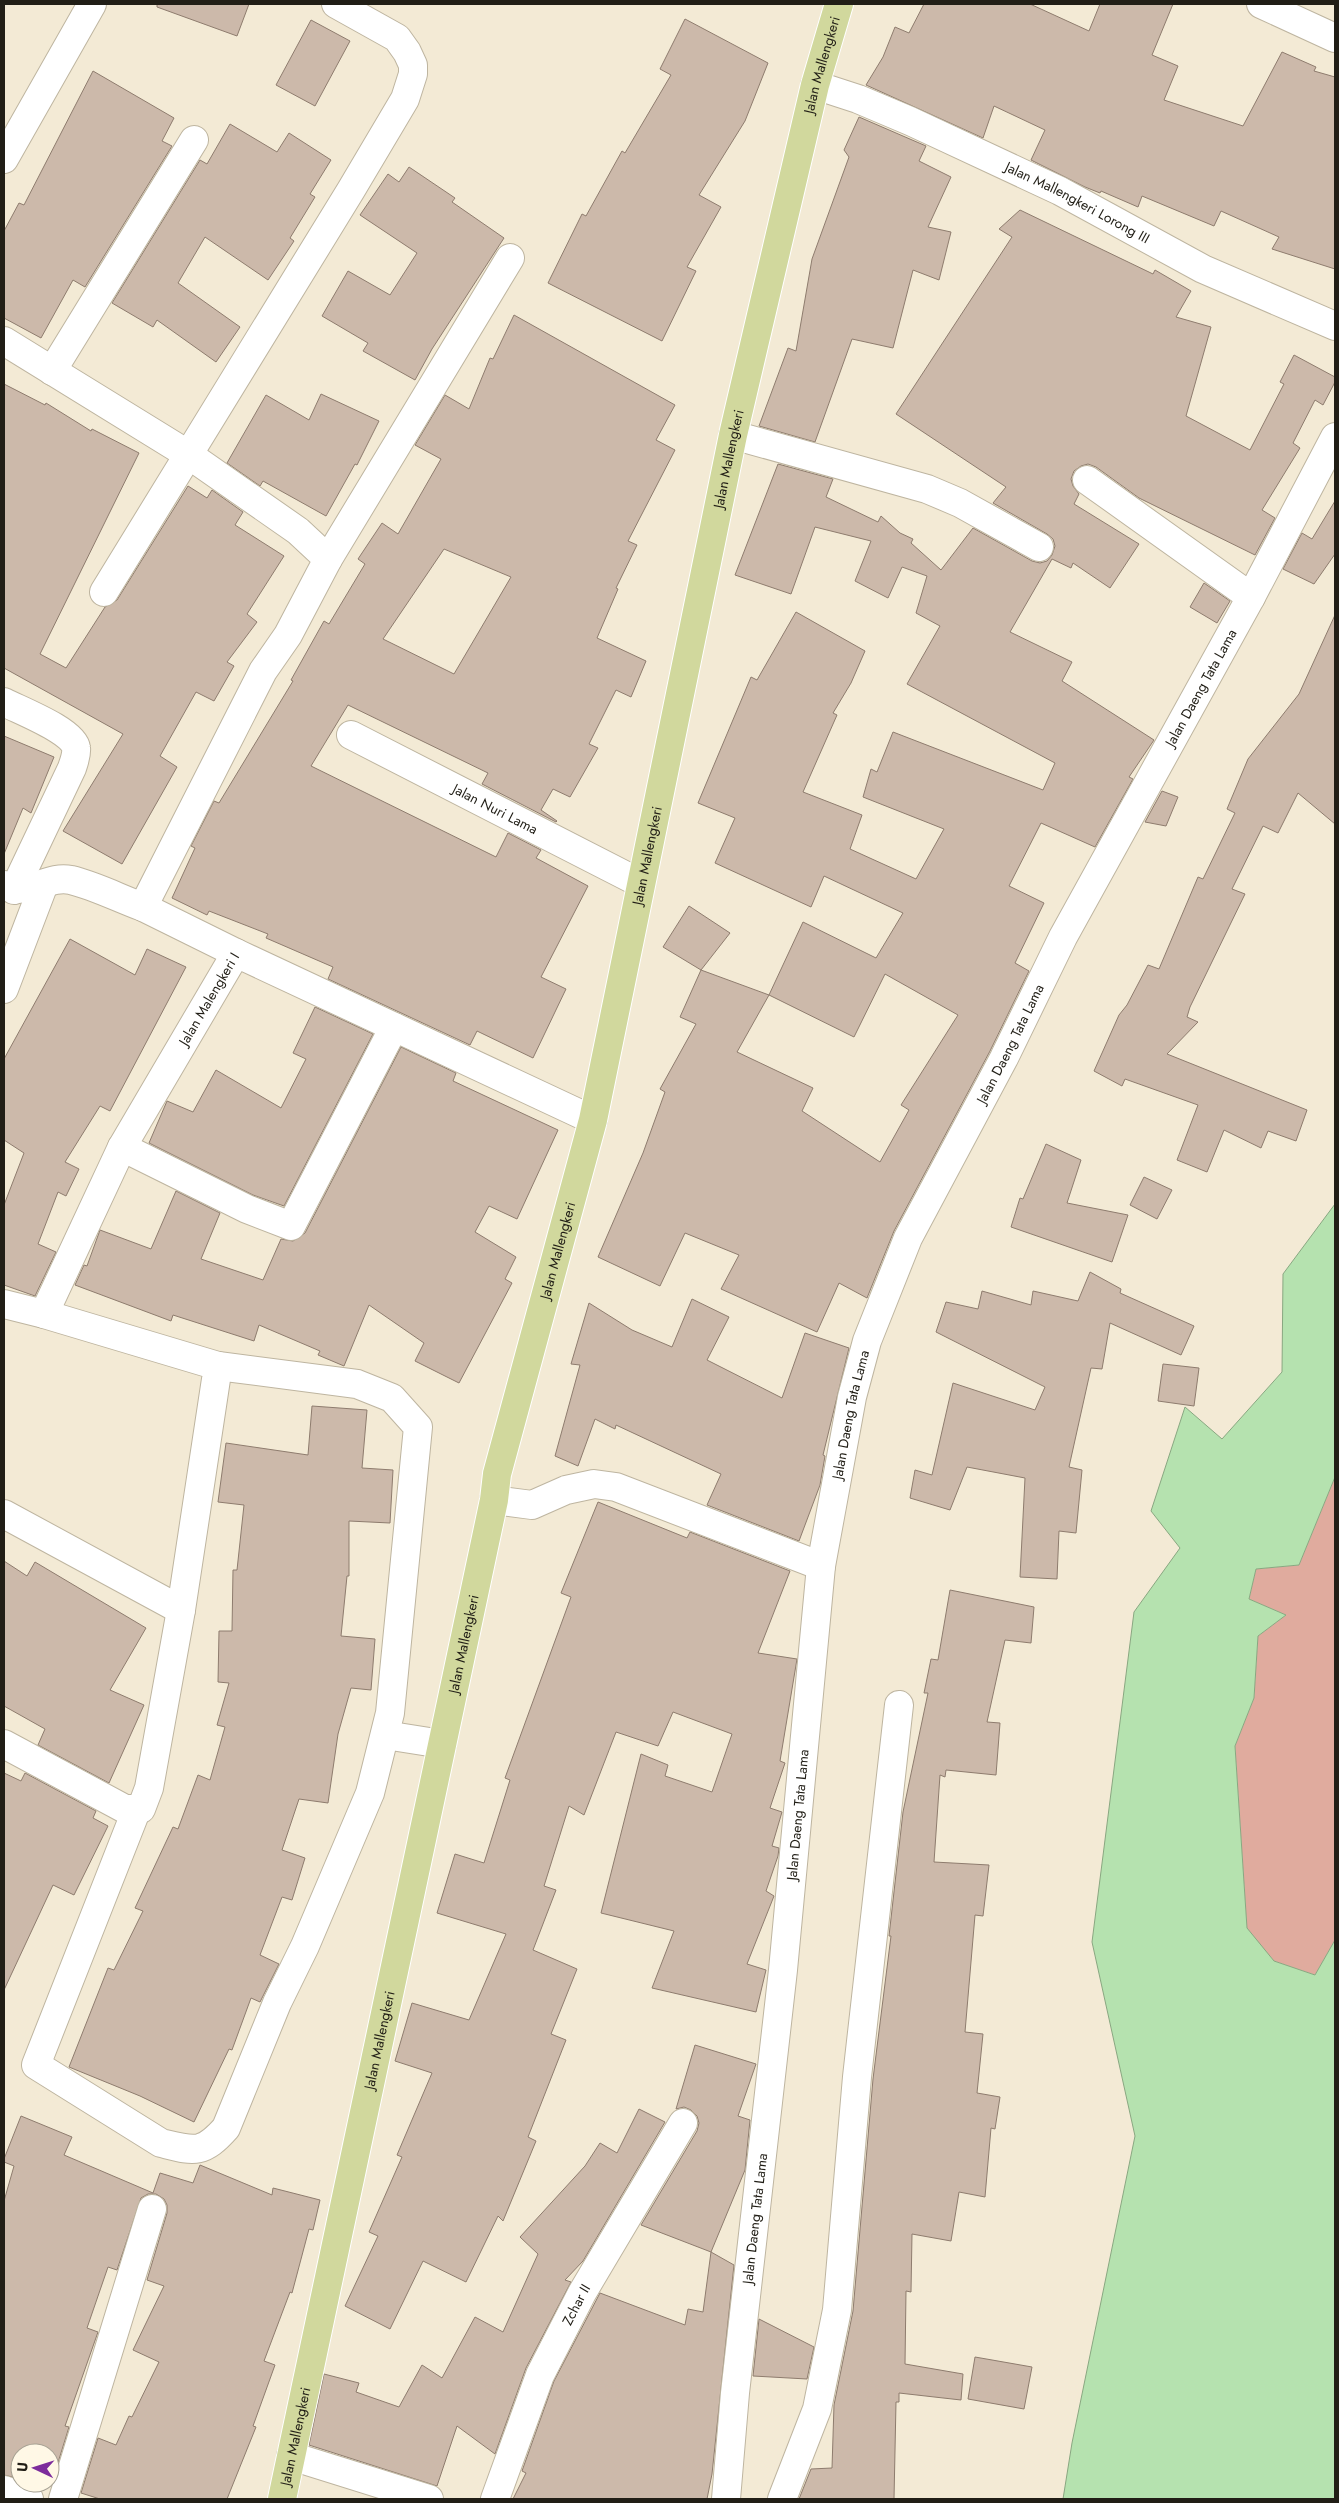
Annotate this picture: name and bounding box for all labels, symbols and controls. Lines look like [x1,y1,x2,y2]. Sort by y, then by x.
street label: Jalan Mallengkeri [798,14,845,117]
street label: Jalan Mallengkeri Lorong III [1000,156,1154,248]
street label: Jalan Mallengkeri [708,408,749,512]
street label: Jalan Daeng Tata Lama [1159,625,1241,752]
street label: Jalan Nuri Lama [447,778,541,839]
street label: Jalan Mallengkeri [627,804,667,909]
street label: Jalan Malengkeri I [173,949,244,1051]
street label: Jalan Daeng Tata Lama [971,981,1049,1109]
street label: Jalan Mallengkeri [534,1199,580,1303]
street label: Jalan Daeng Tata Lama [827,1348,874,1483]
street label: Jalan Mallengkeri [443,1593,484,1697]
street label: Jalan Daeng Tata Lama [781,1748,814,1883]
street label: Jalan Mallengkeri [359,1989,400,2093]
street label: Jalan Daeng Tata Lama [737,2152,772,2287]
street label: Zchar II [557,2280,595,2329]
street label: Jalan Mallengkeri [275,2385,315,2490]
north arrow [10,2443,60,2493]
text: U [12,2461,32,2473]

